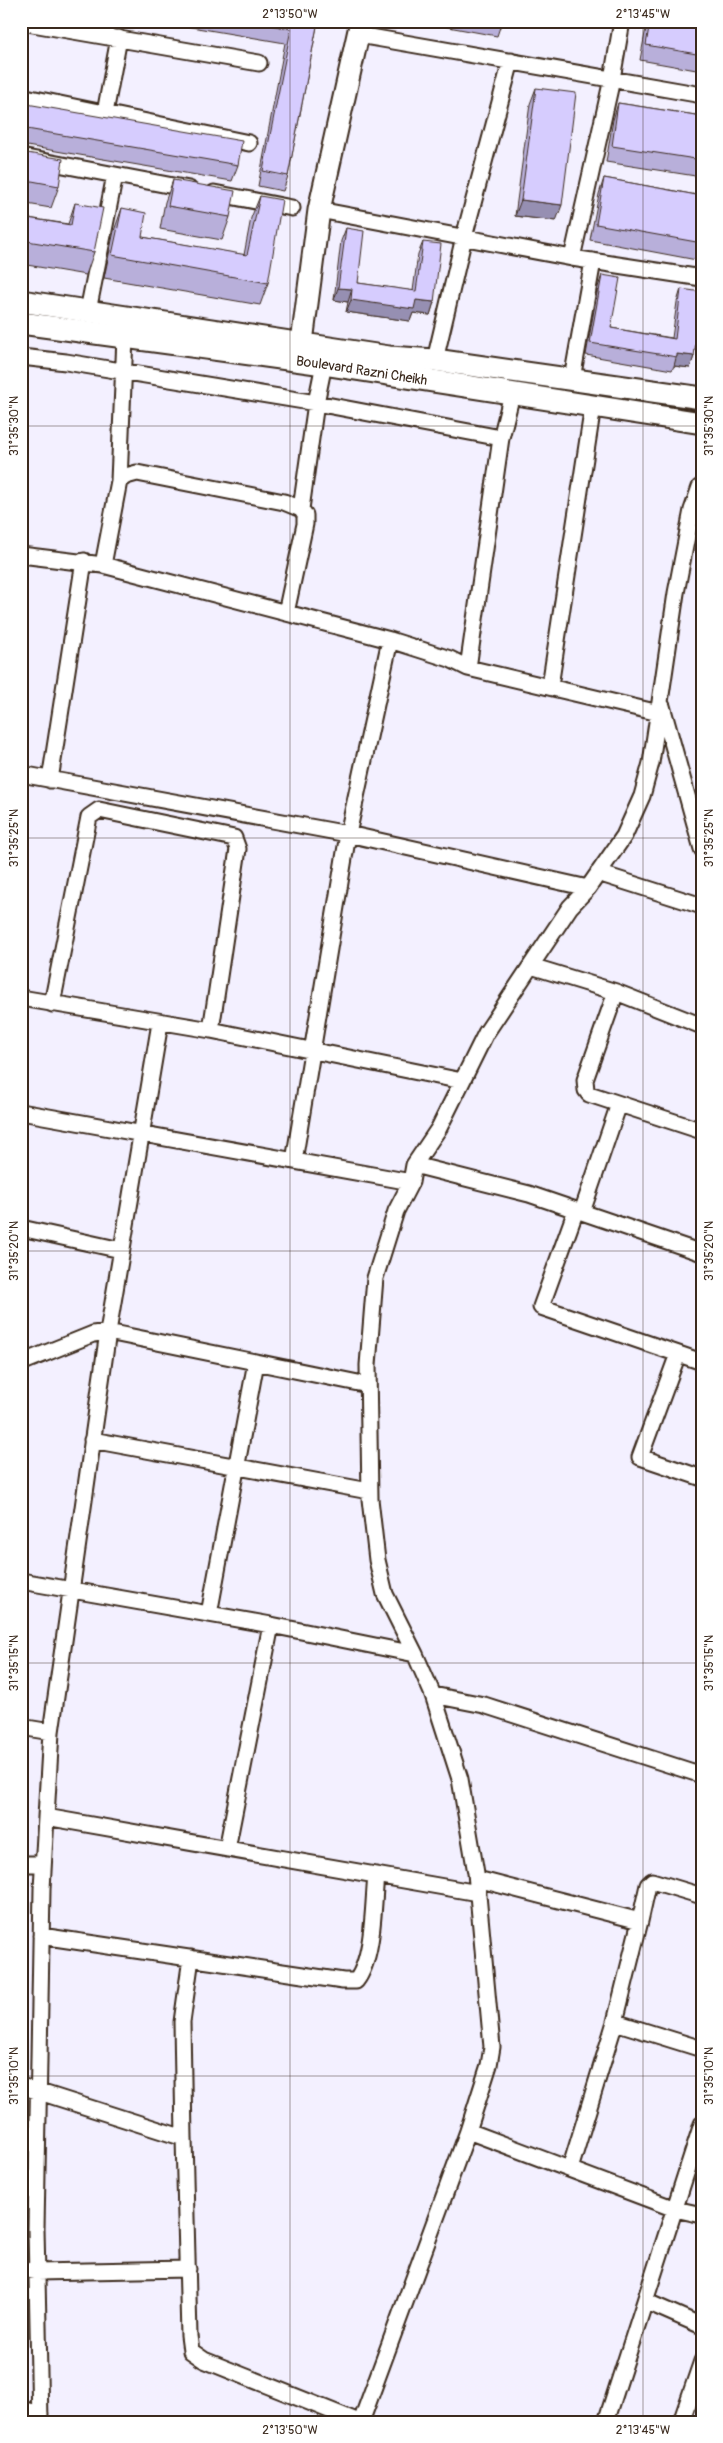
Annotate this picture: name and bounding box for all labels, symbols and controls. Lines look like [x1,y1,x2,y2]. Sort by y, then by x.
text: 2°13'50"W [262,7,318,22]
text: 2°13'45"W [616,7,670,22]
street label: Boulevard Razni Cheikh [295,352,429,389]
text: 31°35'30"N [7,396,22,456]
text: 31°35'30"N [702,396,717,456]
text: 31°35'25"N [7,809,22,867]
text: 31°35'25"N [702,809,717,867]
text: 31°35'20"N [7,1221,22,1281]
text: 31°35'20"N [702,1221,717,1281]
text: 31°35'15"N [7,1635,22,1691]
text: 31°35'15"N [702,1635,717,1691]
text: 31°35'10"N [7,2047,22,2105]
text: 31°35'10"N [702,2047,717,2105]
text: 2°13'50"W [262,2423,318,2438]
text: 2°13'45"W [616,2423,670,2438]

